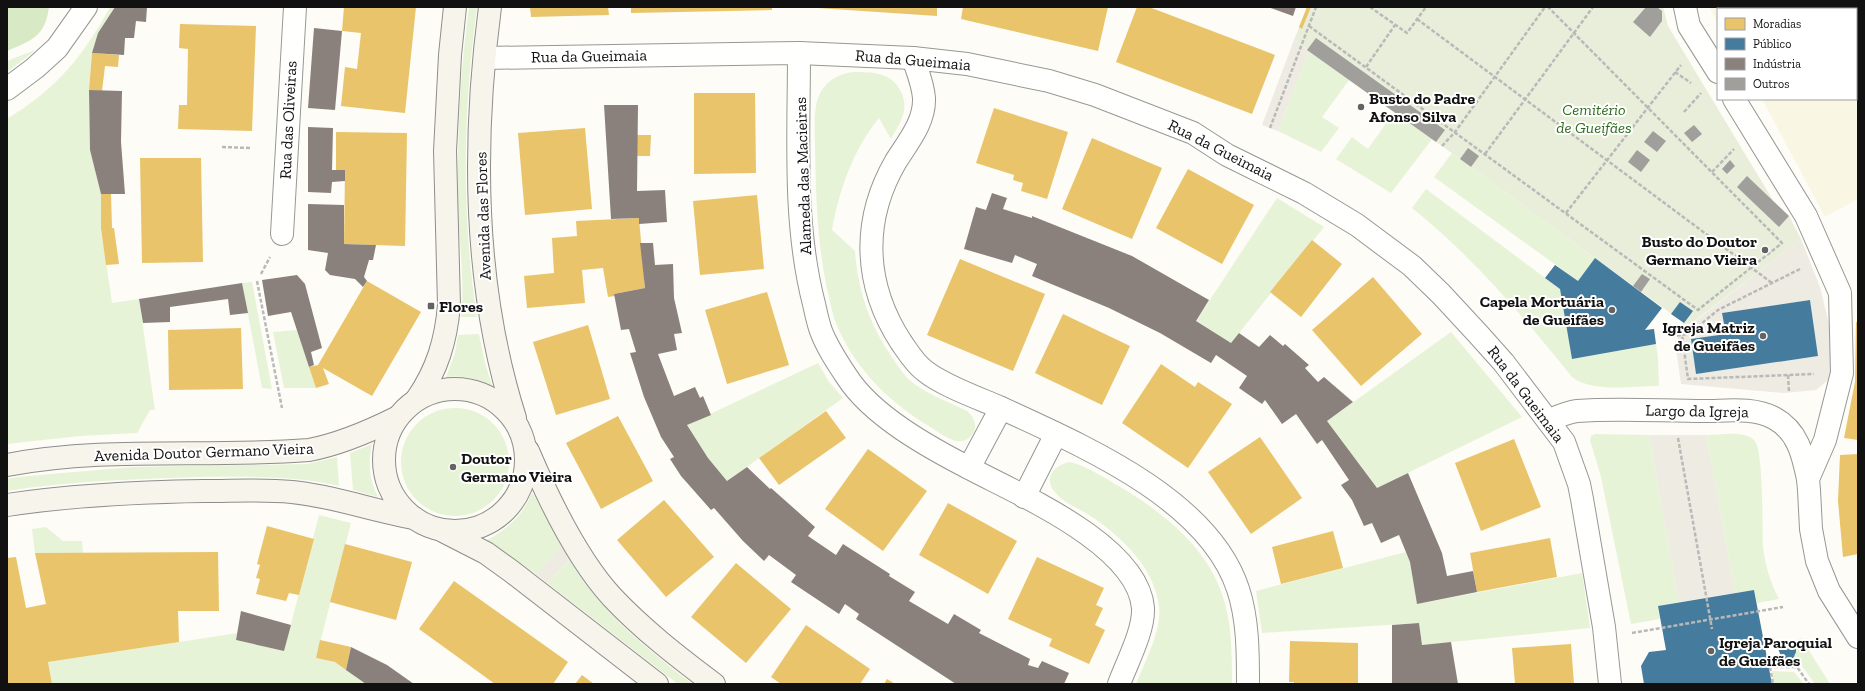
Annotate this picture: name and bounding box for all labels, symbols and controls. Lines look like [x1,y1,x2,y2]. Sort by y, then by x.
legend [1717,8,1857,100]
text: Moradias [1753,17,1801,31]
text: Público [1753,37,1791,51]
street label: Rua da Gueimaia [531,45,647,67]
street label: Rua da Gueimaia [854,45,972,75]
text: Indústria [1753,57,1801,71]
street label: Rua das Oliveiras [275,60,301,180]
text: Outros [1753,77,1789,91]
place label: Busto do Padre Afonso Silva [1369,89,1476,126]
street label: Alameda das Macieiras [791,97,815,255]
park label: Cemitério de Gueifães [1556,100,1632,137]
marker: Busto do Padre Afonso Silva [1356,102,1366,112]
street label: Rua da Gueimaia [1165,115,1277,185]
street label: Avenida das Flores [471,151,495,281]
place label: Busto do Doutor Germano Vieira [1641,232,1757,269]
marker: Busto do Doutor Germano Vieira [1760,245,1770,255]
place label: Capela Mortuária de Gueifães [1480,292,1604,329]
place label: Flores [439,297,483,316]
marker: Flores [426,301,436,311]
marker: Capela Mortuária de Gueifães [1607,305,1617,315]
place label: Igreja Matriz de Gueifães [1662,318,1755,355]
marker: Igreja Matriz de Gueifães [1758,331,1768,341]
street label: Rua da Gueimaia [1483,342,1569,446]
street label: Largo da Igreja [1645,401,1749,421]
street label: Avenida Doutor Germano Vieira [94,439,314,465]
place label: Doutor Germano Vieira [461,449,572,486]
marker: Doutor Germano Vieira [448,462,458,472]
place label: Igreja Paroquial de Gueifães [1719,633,1833,670]
marker: Igreja Paroquial de Gueifães [1706,646,1716,656]

